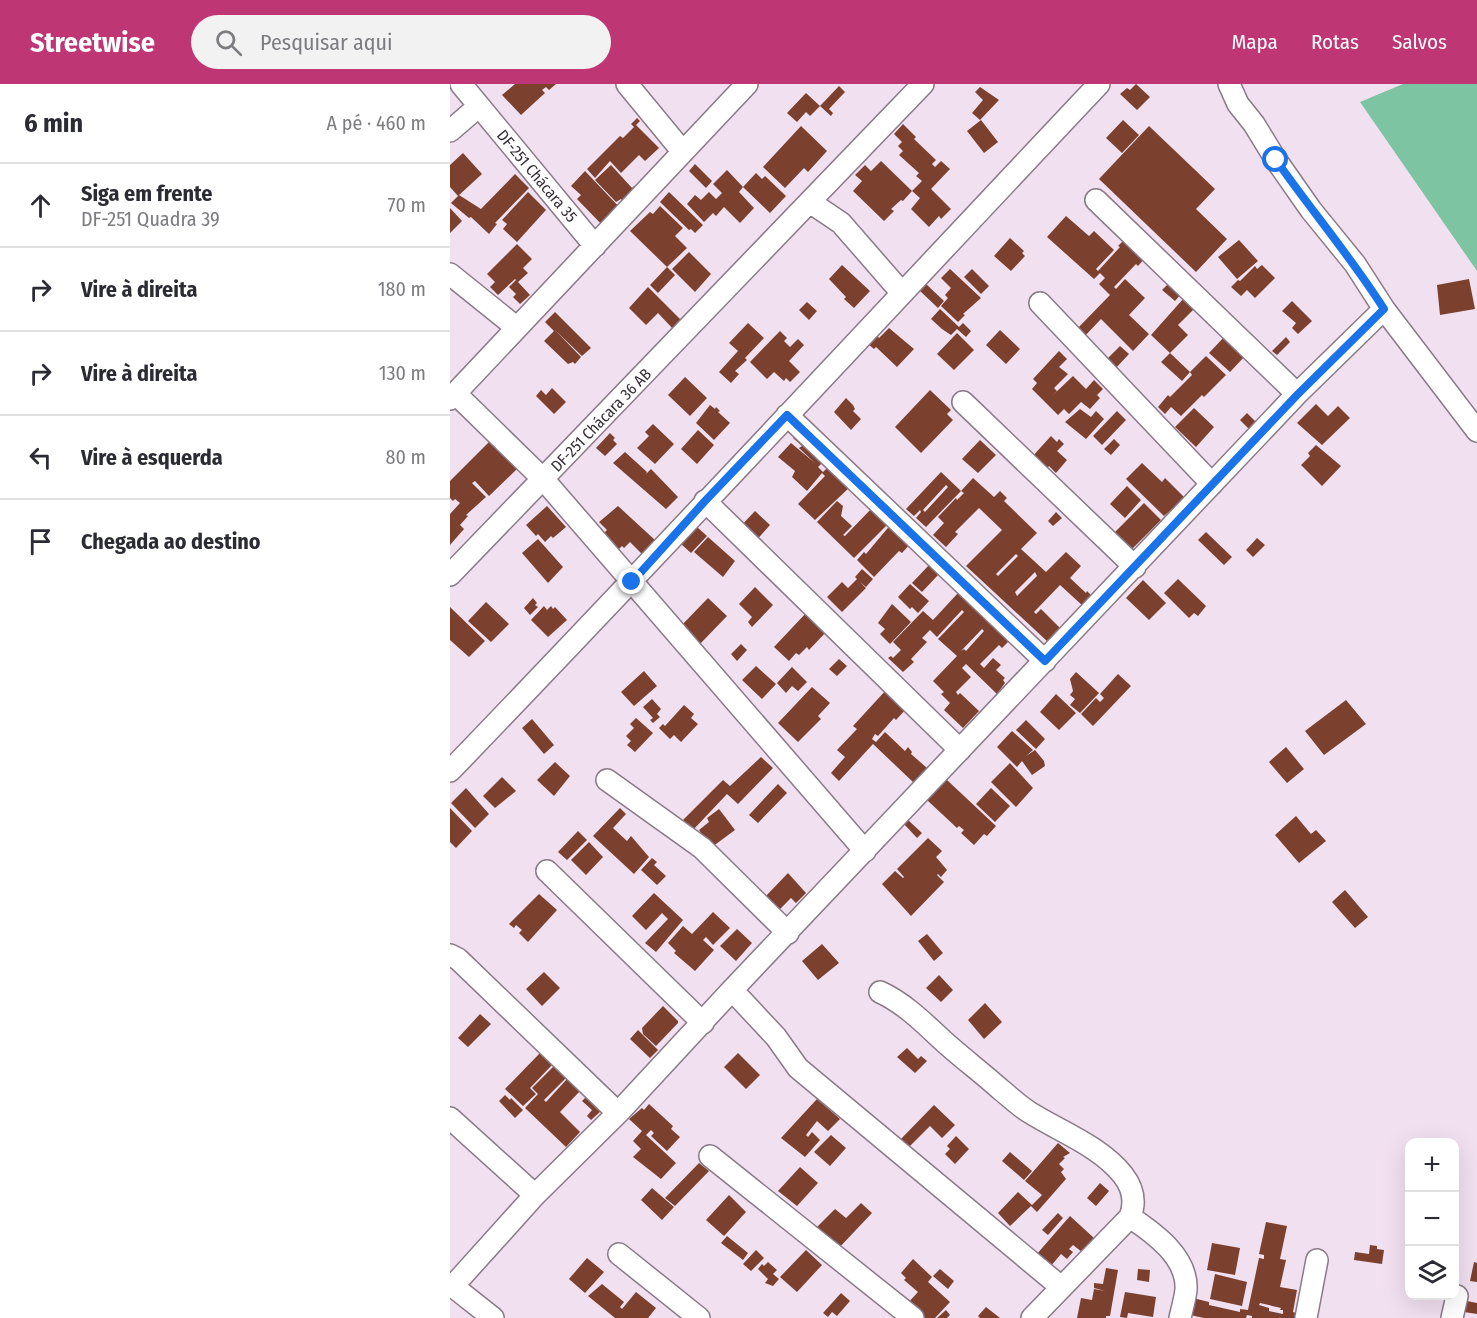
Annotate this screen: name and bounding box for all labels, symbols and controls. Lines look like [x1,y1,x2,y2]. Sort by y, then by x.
search box [191,15,611,69]
text: Streetwise [30,26,155,59]
icon: search [212,26,245,59]
text: Pesquisar aqui [260,29,393,56]
text: Mapa [1231,29,1278,55]
text: Rotas [1311,29,1359,55]
text: Salvos [1392,29,1447,55]
text: 6 min [24,108,83,139]
text: A pé · 460 m [327,111,426,135]
street label: DF-251 Chácara 35 [493,126,581,226]
route start [1262,146,1288,172]
text: Siga em frente [81,180,212,207]
icon: ahead [24,189,57,222]
text: 70 m [388,193,426,217]
text: DF-251 Quadra 39 [81,207,220,231]
icon: right [24,273,57,306]
text: Vire à direita [81,276,197,303]
text: 180 m [378,277,426,301]
icon: right [24,357,57,390]
text: Vire à direita [81,360,197,387]
text: 130 m [379,361,426,385]
street label: DF-251 Chácara 36 AB [547,364,655,476]
icon: left [24,441,57,474]
text: Vire à esquerda [81,444,223,471]
text: 80 m [386,445,426,469]
icon: arrive [24,525,57,558]
text: Chegada ao destino [81,528,261,555]
route end [618,568,644,594]
map controls [1405,1138,1459,1300]
button: + [1405,1138,1459,1192]
button: − [1405,1192,1459,1246]
button: layers [1405,1246,1459,1300]

